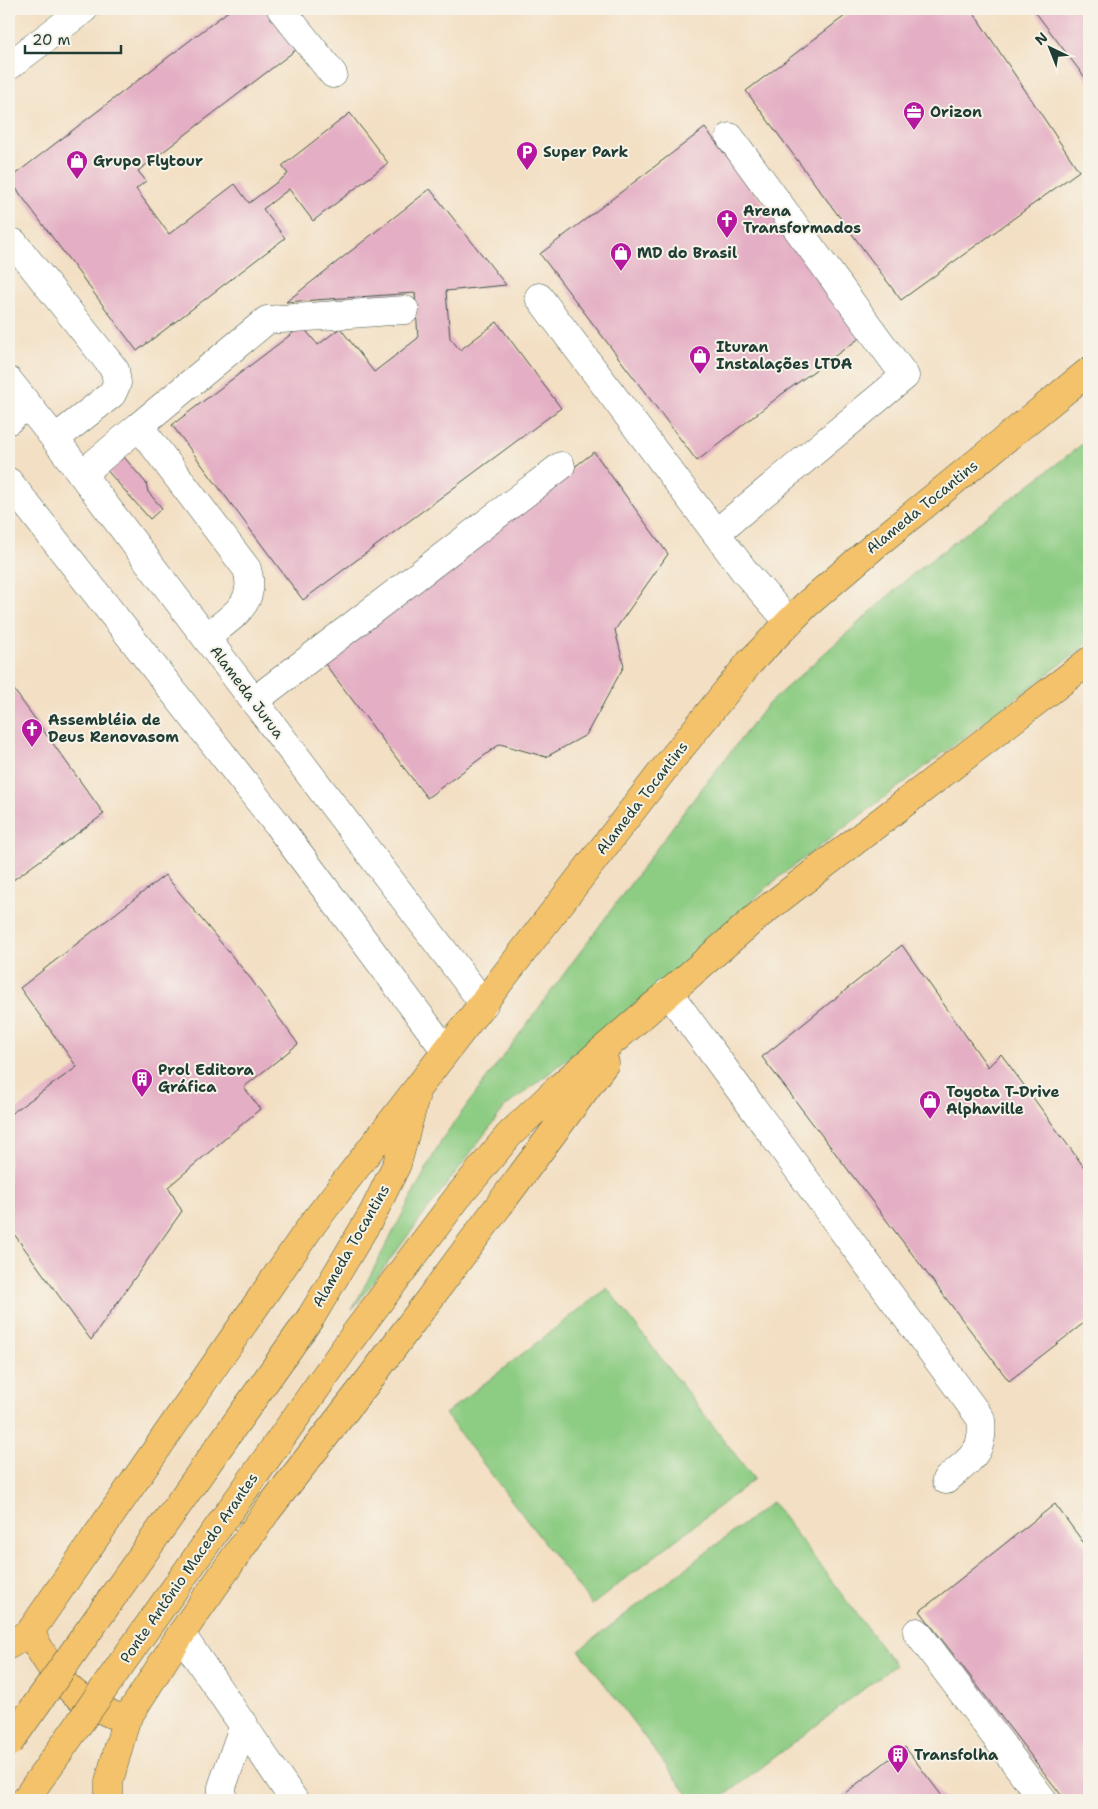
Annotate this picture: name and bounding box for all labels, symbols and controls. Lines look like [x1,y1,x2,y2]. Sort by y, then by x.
scale bar [25,22,121,54]
north arrow [1026,22,1076,72]
text: N [1031,28,1051,49]
text: 20 m [32,30,71,50]
office icon: Orizon [902,100,926,131]
place label: Orizon [930,102,982,122]
parking icon: Super Park [515,140,539,171]
place label: Super Park [543,142,629,162]
shop icon: Grupo Flytour [65,149,89,180]
place label: Grupo Flytour [93,151,203,171]
place label: Arena Transformados [743,201,861,238]
church icon: Arena Transformados [715,208,739,239]
shop icon: MD do Brasil [609,241,633,272]
place label: MD do Brasil [637,243,737,263]
place label: Ituran Instalações LTDA [716,337,853,374]
shop icon: Ituran Instalações LTDA [688,344,712,375]
street label: Alameda Tocantins [862,456,982,558]
street label: Alameda Jurua [205,641,289,743]
place label: Assembléia de Deus Renovasom [48,710,179,747]
church icon: Assembléia de Deus Renovasom [20,717,44,748]
street label: Alameda Tocantins [591,737,693,859]
place label: Prol Editora Gráfica [158,1060,255,1097]
building icon: Prol Editora Gráfica [130,1067,154,1098]
place label: Toyota T-Drive Alphaville [946,1082,1060,1119]
shop icon: Toyota T-Drive Alphaville [918,1089,942,1120]
street label: Alameda Tocantins [308,1181,394,1311]
street label: Ponte Antônio Macedo Arantes [115,1469,263,1667]
building icon: Transfolha [886,1743,910,1774]
place label: Transfolha [914,1745,999,1765]

